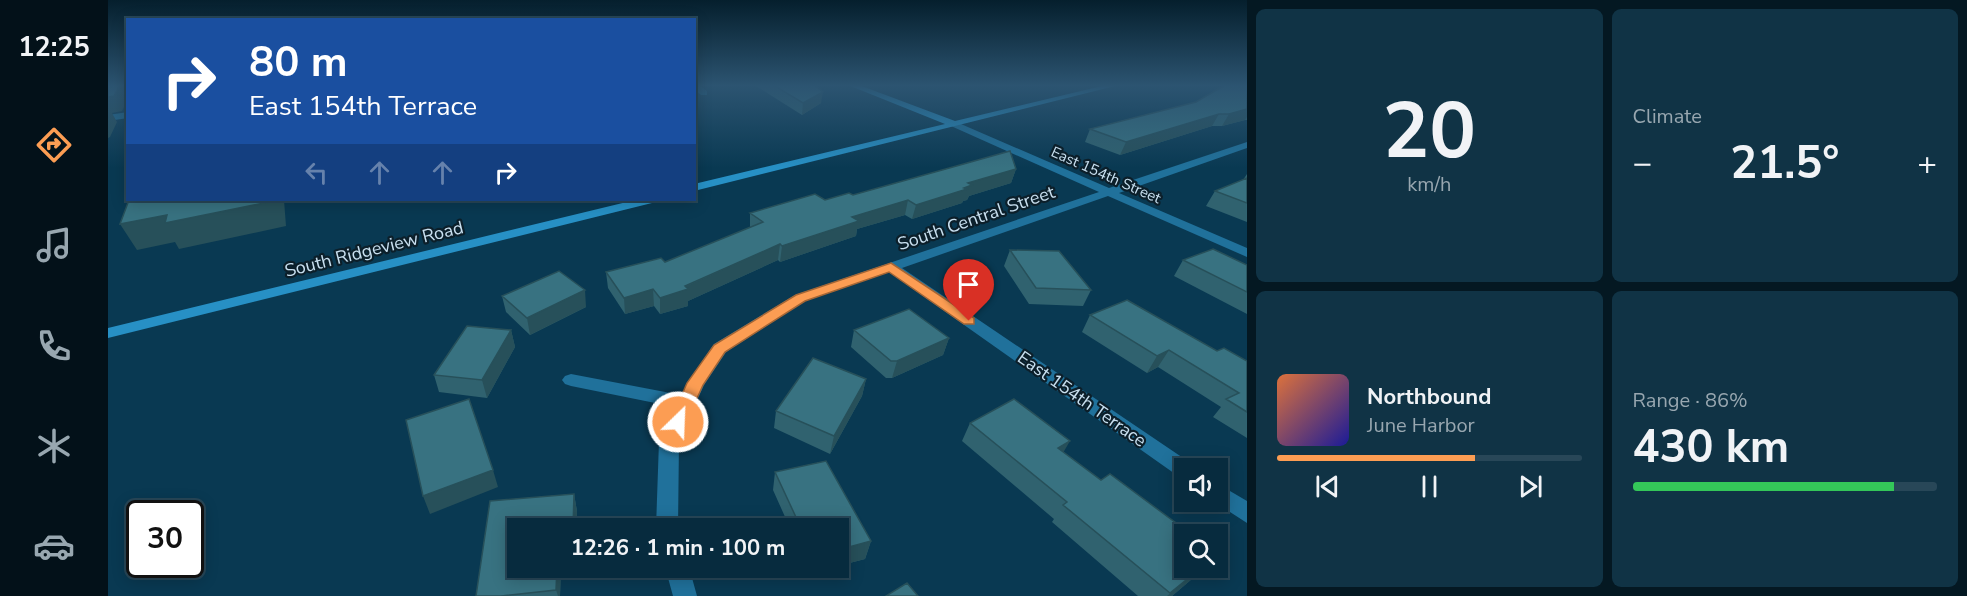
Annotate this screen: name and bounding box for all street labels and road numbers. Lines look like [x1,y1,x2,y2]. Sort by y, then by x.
street label: East 154th Street [1048,142,1165,209]
street label: South Central Street [894,180,1059,256]
street label: South Ridgeview Road [282,215,466,283]
street label: East 154th Terrace [1013,346,1151,452]

